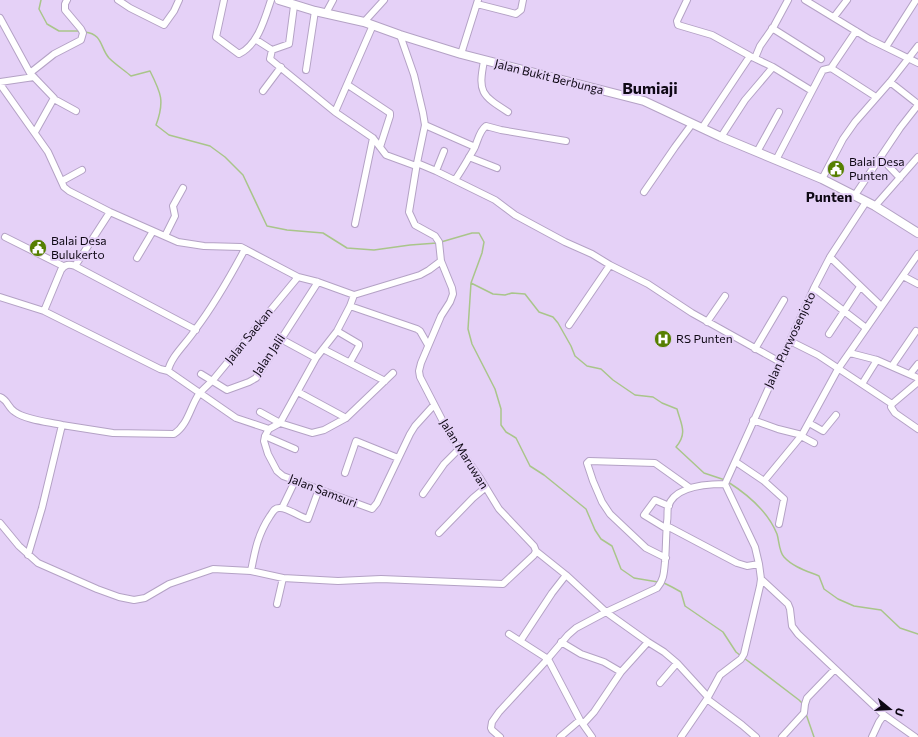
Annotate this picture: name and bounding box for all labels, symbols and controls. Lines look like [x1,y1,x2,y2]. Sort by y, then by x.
street label: Jalan Bukit Berbunga [493,56,605,97]
district label: Bumiaji [622,78,678,97]
place label: Balai Desa Punten [849,154,905,182]
public building icon: Balai Desa Punten [826,159,846,179]
district label: Punten [806,188,852,205]
place label: Balai Desa Bulukerto [51,233,107,261]
public building icon: Balai Desa Bulukerto [28,238,48,258]
street label: Jalan Purwosenjoto [761,289,818,390]
street label: Jalan Saekan [222,305,276,367]
hospital icon: RS Punten [653,329,673,349]
street label: Jalan Jalil [249,331,288,378]
place label: RS Punten [676,331,733,345]
street label: Jalan Maruwan [437,416,492,492]
street label: Jalan Samsuri [287,471,360,510]
north arrow [870,689,910,729]
text: U [893,706,907,718]

